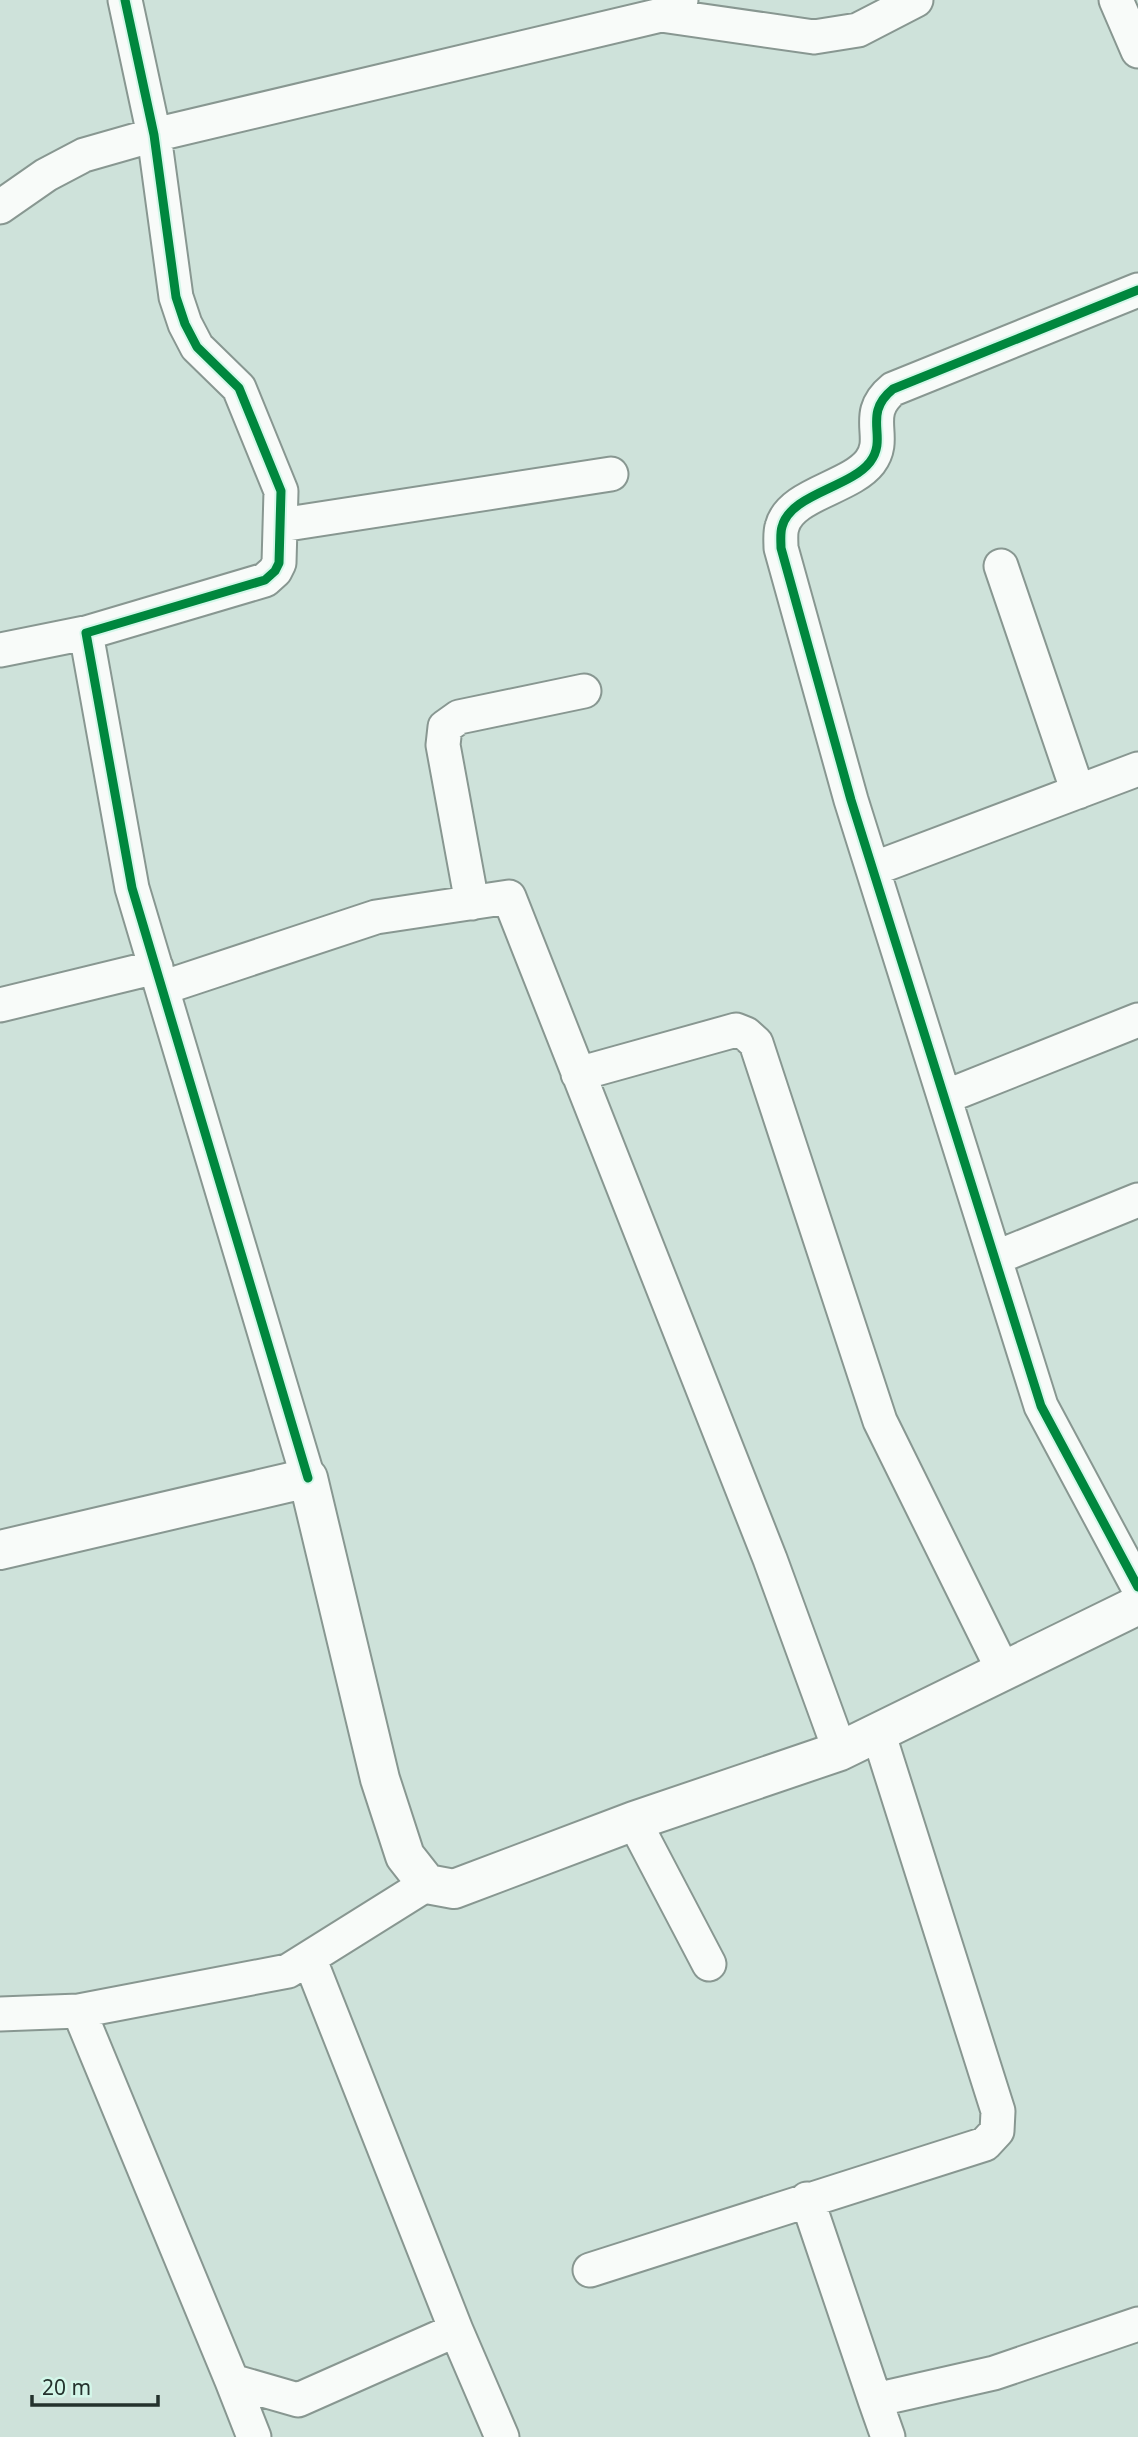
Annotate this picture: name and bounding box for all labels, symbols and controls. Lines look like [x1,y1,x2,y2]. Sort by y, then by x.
scale bar [32,2364,158,2408]
text: 20 m [42,2373,91,2401]

